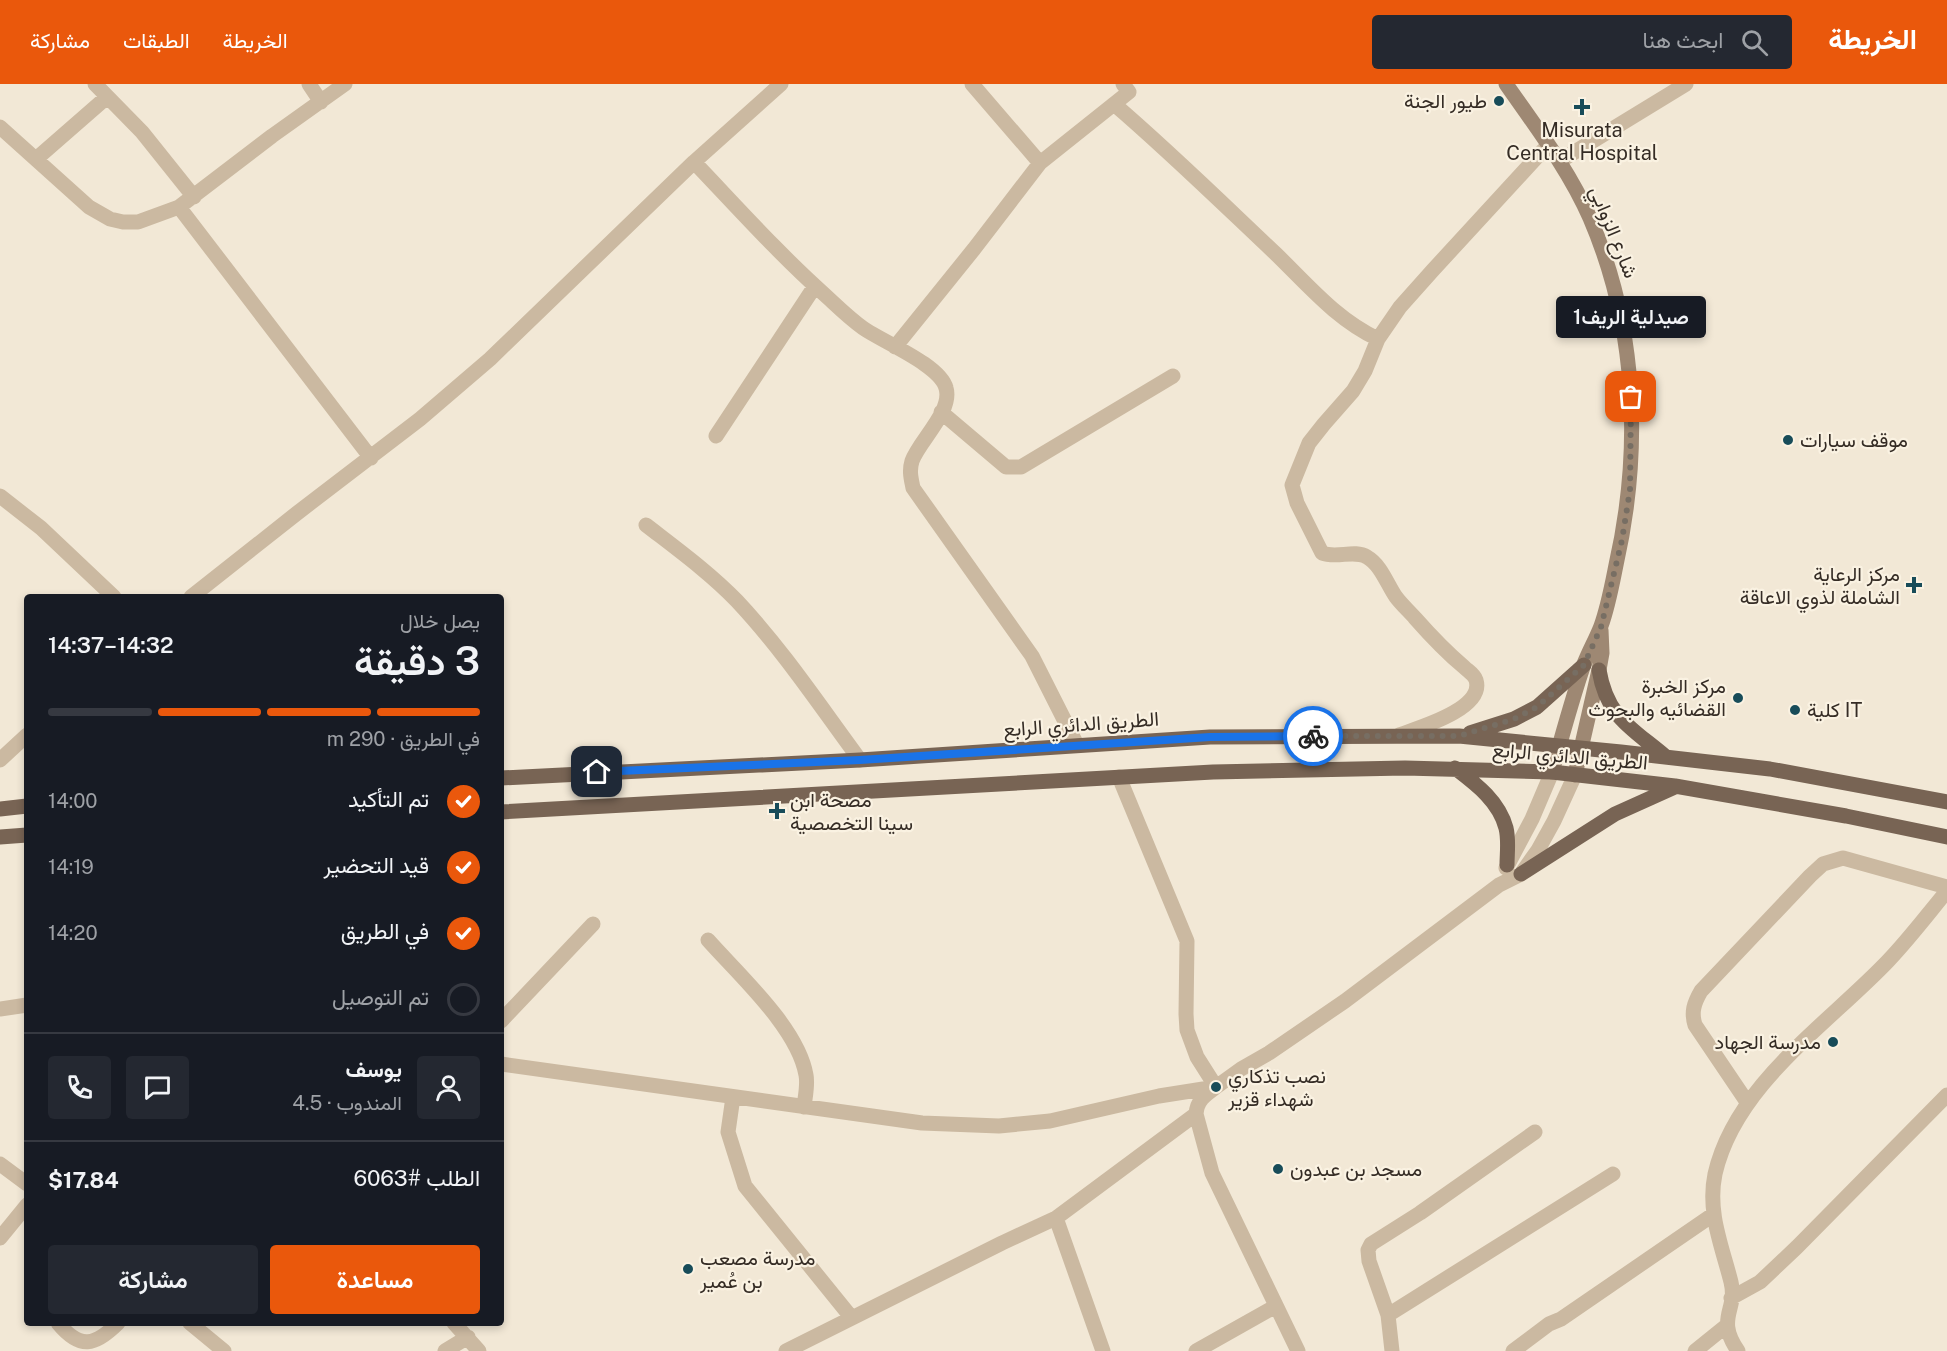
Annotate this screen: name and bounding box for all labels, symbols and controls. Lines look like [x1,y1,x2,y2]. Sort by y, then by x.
search box [1372,15,1792,69]
text: الخريطة [1828,22,1917,55]
icon: search [1738,26,1771,59]
text: ابحث هنا [1643,27,1723,53]
text: مشاركة [30,28,90,53]
text: الطبقات [123,28,190,53]
text: الخريطة [223,28,288,53]
place label: طيور الجنة [1404,89,1487,114]
marker: طيور الجنة [1492,94,1506,108]
marker: Misurata Central Hospital [1573,98,1591,116]
place label: Misurata Central Hospital [1506,118,1658,165]
street label: شارع الزوابي [1580,182,1643,283]
callout: صيدلية الريف1 [1556,295,1706,337]
text: صيدلية الريف1 [1573,305,1689,329]
pin [1605,371,1656,422]
icon: bag [1614,380,1647,413]
place label: موقف سيارات [1800,428,1908,453]
marker: موقف سيارات [1781,433,1795,447]
place label: مركز الرعاية الشاملة لذوي الاعاقة [1740,562,1900,614]
marker: مركز الرعاية الشاملة لذوي الاعاقة [1905,576,1923,594]
text: يصل خلال [400,609,480,633]
text: 14:32–14:37 [48,632,174,658]
text: 3 دقيقة [354,638,480,684]
place label: مركز الخبرة القضائيه والبحوث [1588,674,1726,722]
marker: مركز الخبرة القضائيه والبحوث [1731,691,1745,705]
place label: كلية IT [1807,698,1862,722]
marker: كلية IT [1788,703,1802,717]
courier [1283,706,1343,766]
street label: الطريق الدائري الرابع [1002,707,1160,746]
icon: bike [1297,720,1330,753]
text: في الطريق · 290 m [327,727,480,751]
street label: الطريق الدائري الرابع [1491,737,1649,780]
pin [571,746,622,797]
icon: home [580,755,613,788]
icon: check [447,785,480,818]
text: تم التأكيد [348,786,429,812]
place label: مصحة ابن سينا التخصصية [790,788,913,835]
text: 14:00 [48,789,98,813]
marker: مصحة ابن سينا التخصصية [768,802,786,820]
icon: check [447,851,480,884]
text: قيد التحضير [323,852,429,878]
text: 14:19 [48,855,94,879]
icon: check [447,917,480,950]
text: في الطريق [341,918,429,944]
text: 14:20 [48,921,98,945]
text: تم التوصيل [332,984,429,1010]
place label: مدرسة الجهاد [1715,1030,1821,1055]
marker: مدرسة الجهاد [1826,1035,1840,1049]
button: phone [48,1056,111,1119]
button: chat [126,1056,189,1119]
text: يوسف [346,1056,402,1082]
button: person [417,1056,480,1119]
place label: نصب تذكاري شهداء قزير [1227,1064,1326,1112]
marker: نصب تذكاري شهداء قزير [1209,1080,1223,1094]
text: المندوب · 4.5 [292,1091,402,1115]
place label: مسجد بن عبدون [1290,1157,1422,1182]
marker: مسجد بن عبدون [1271,1162,1285,1176]
text: الطلب #6063 [353,1165,480,1191]
text: $17.84 [48,1167,119,1193]
button: مشاركة [48,1245,258,1314]
button: مساعدة [270,1245,480,1314]
place label: مدرسة مصعب بن عُمير [699,1246,815,1294]
marker: مدرسة مصعب بن عُمير [681,1262,695,1276]

